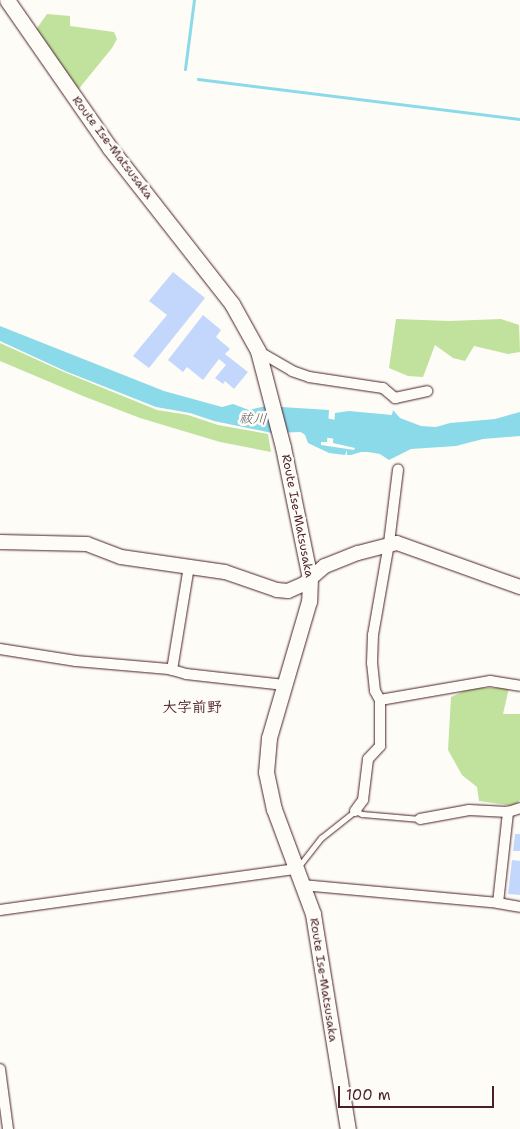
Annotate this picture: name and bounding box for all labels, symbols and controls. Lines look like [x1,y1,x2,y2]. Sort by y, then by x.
street label: Route Ise-Matsusaka [69,94,155,202]
water label: 祓川 [239,409,267,427]
street label: Route Ise-Matsusaka [278,453,316,579]
district label: 大字前野 [162,699,222,717]
street label: Route Ise-Matsusaka [306,917,340,1043]
scale bar [340,1076,496,1108]
text: 100 m [346,1085,391,1105]

